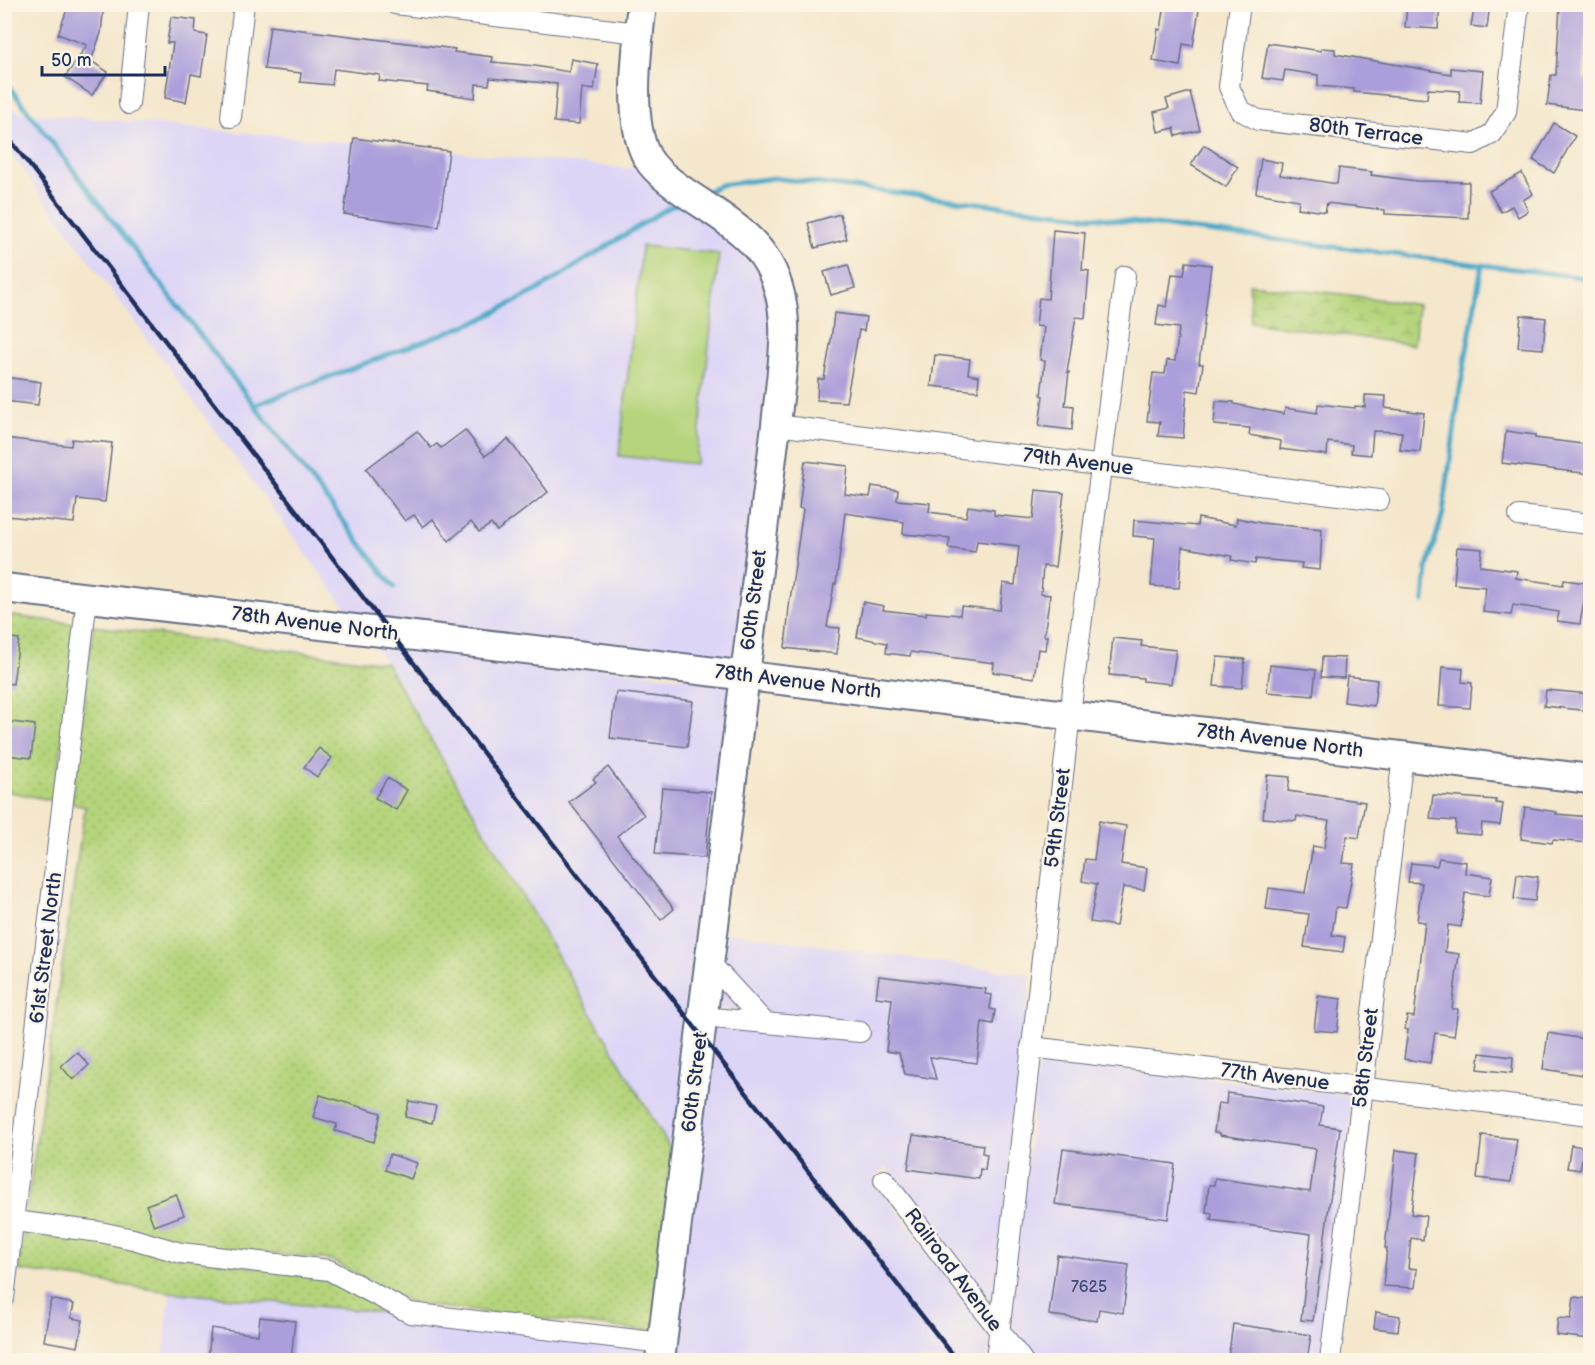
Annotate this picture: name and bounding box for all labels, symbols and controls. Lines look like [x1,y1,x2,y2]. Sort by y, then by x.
scale bar [42,39,165,77]
text: 50 m [51,50,92,71]
street label: 80th Terrace [1307,113,1425,151]
street label: 79th Avenue [1021,443,1135,481]
street label: 60th Street [736,548,772,652]
street label: 78th Avenue North [230,602,400,646]
street label: 78th Avenue North [713,660,883,704]
street label: 78th Avenue North [1195,719,1365,763]
street label: 59th Street [1040,767,1076,869]
street label: 61st Street North [25,871,67,1025]
street label: 58th Street [1348,1007,1384,1109]
street label: 60th Street [677,1030,713,1134]
street label: 77th Avenue [1219,1058,1331,1096]
street label: Railroad Avenue [899,1204,1007,1336]
house number: 7625 [1071,1278,1107,1297]

